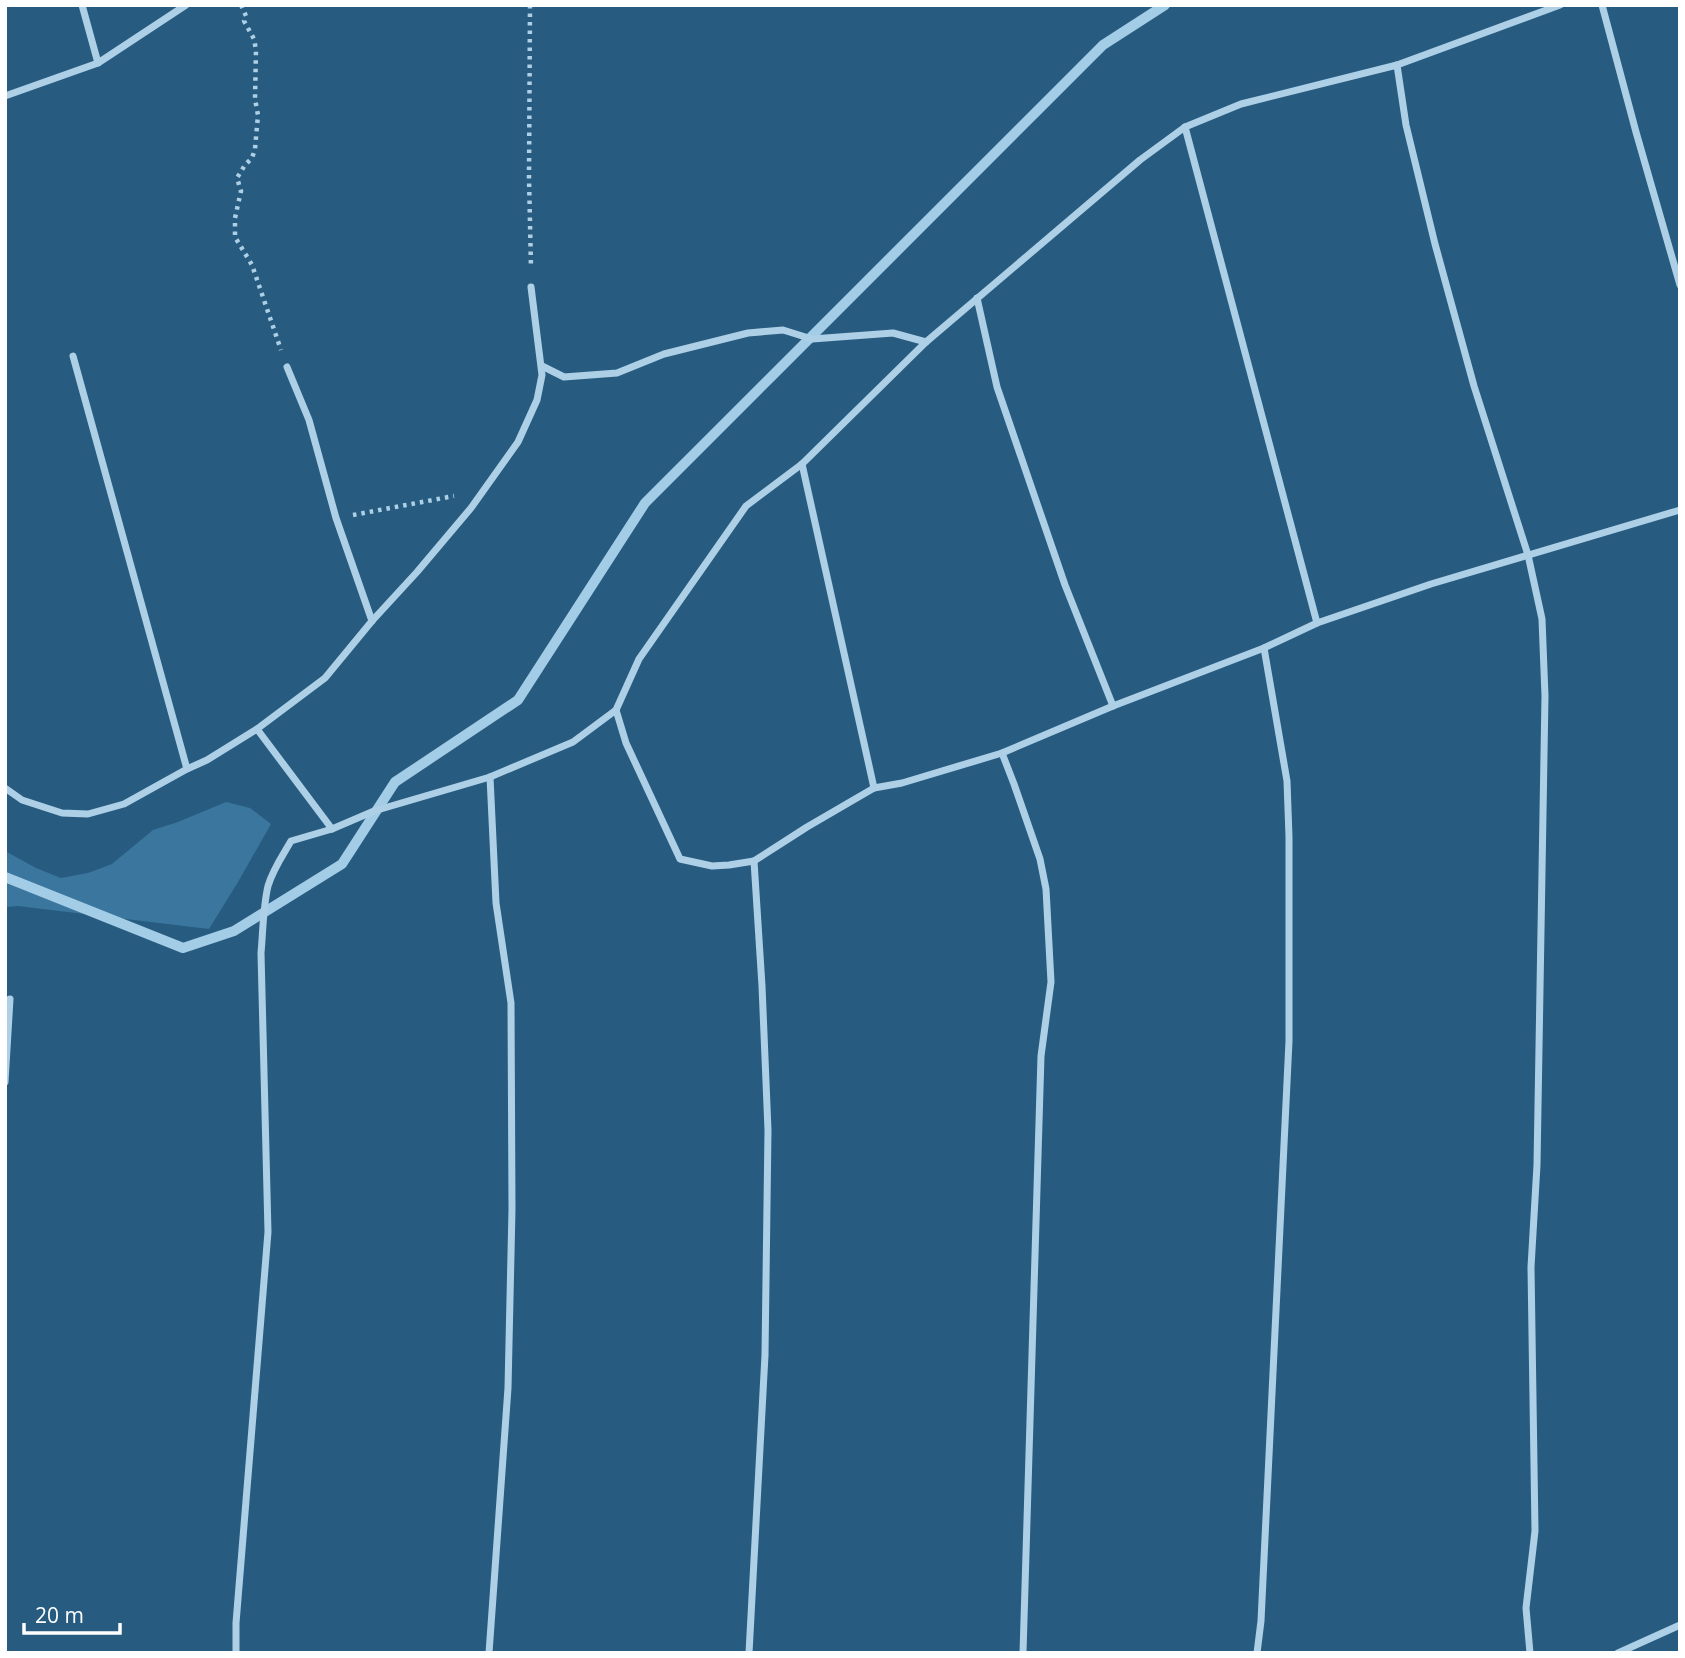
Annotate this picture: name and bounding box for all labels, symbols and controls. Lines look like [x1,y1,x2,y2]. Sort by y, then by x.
scale bar [24,1592,121,1636]
text: 20 m [35,1601,84,1629]

